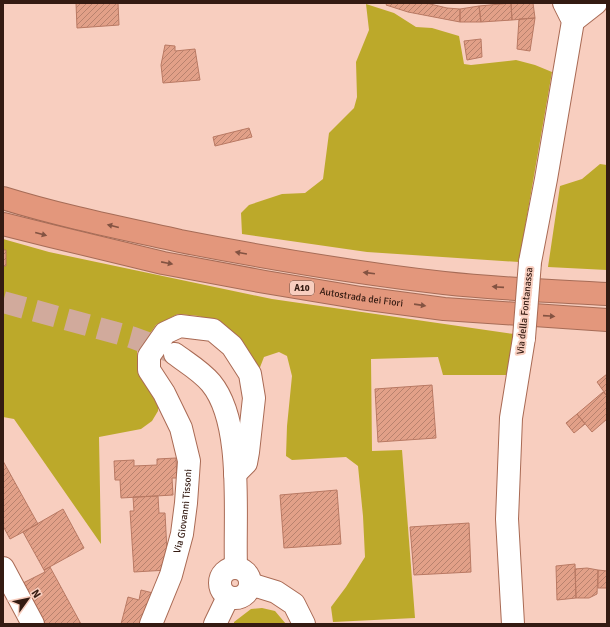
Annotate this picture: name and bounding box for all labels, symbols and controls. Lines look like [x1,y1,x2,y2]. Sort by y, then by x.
one-way arrow [107,223,120,229]
one-way arrow [35,231,47,237]
one-way arrow [235,250,247,256]
one-way arrow [161,261,173,267]
street label: Via della Fontanassa [514,267,536,355]
one-way arrow [363,270,375,276]
road number: A10 [290,281,314,295]
one-way arrow [492,284,504,291]
street label: Autostrada dei Fiori [319,285,404,310]
one-way arrow [414,302,426,309]
one-way arrow [543,313,555,320]
street label: Via Giovanni Tissoni [171,469,194,555]
north arrow [8,579,48,619]
text: N [28,587,44,601]

